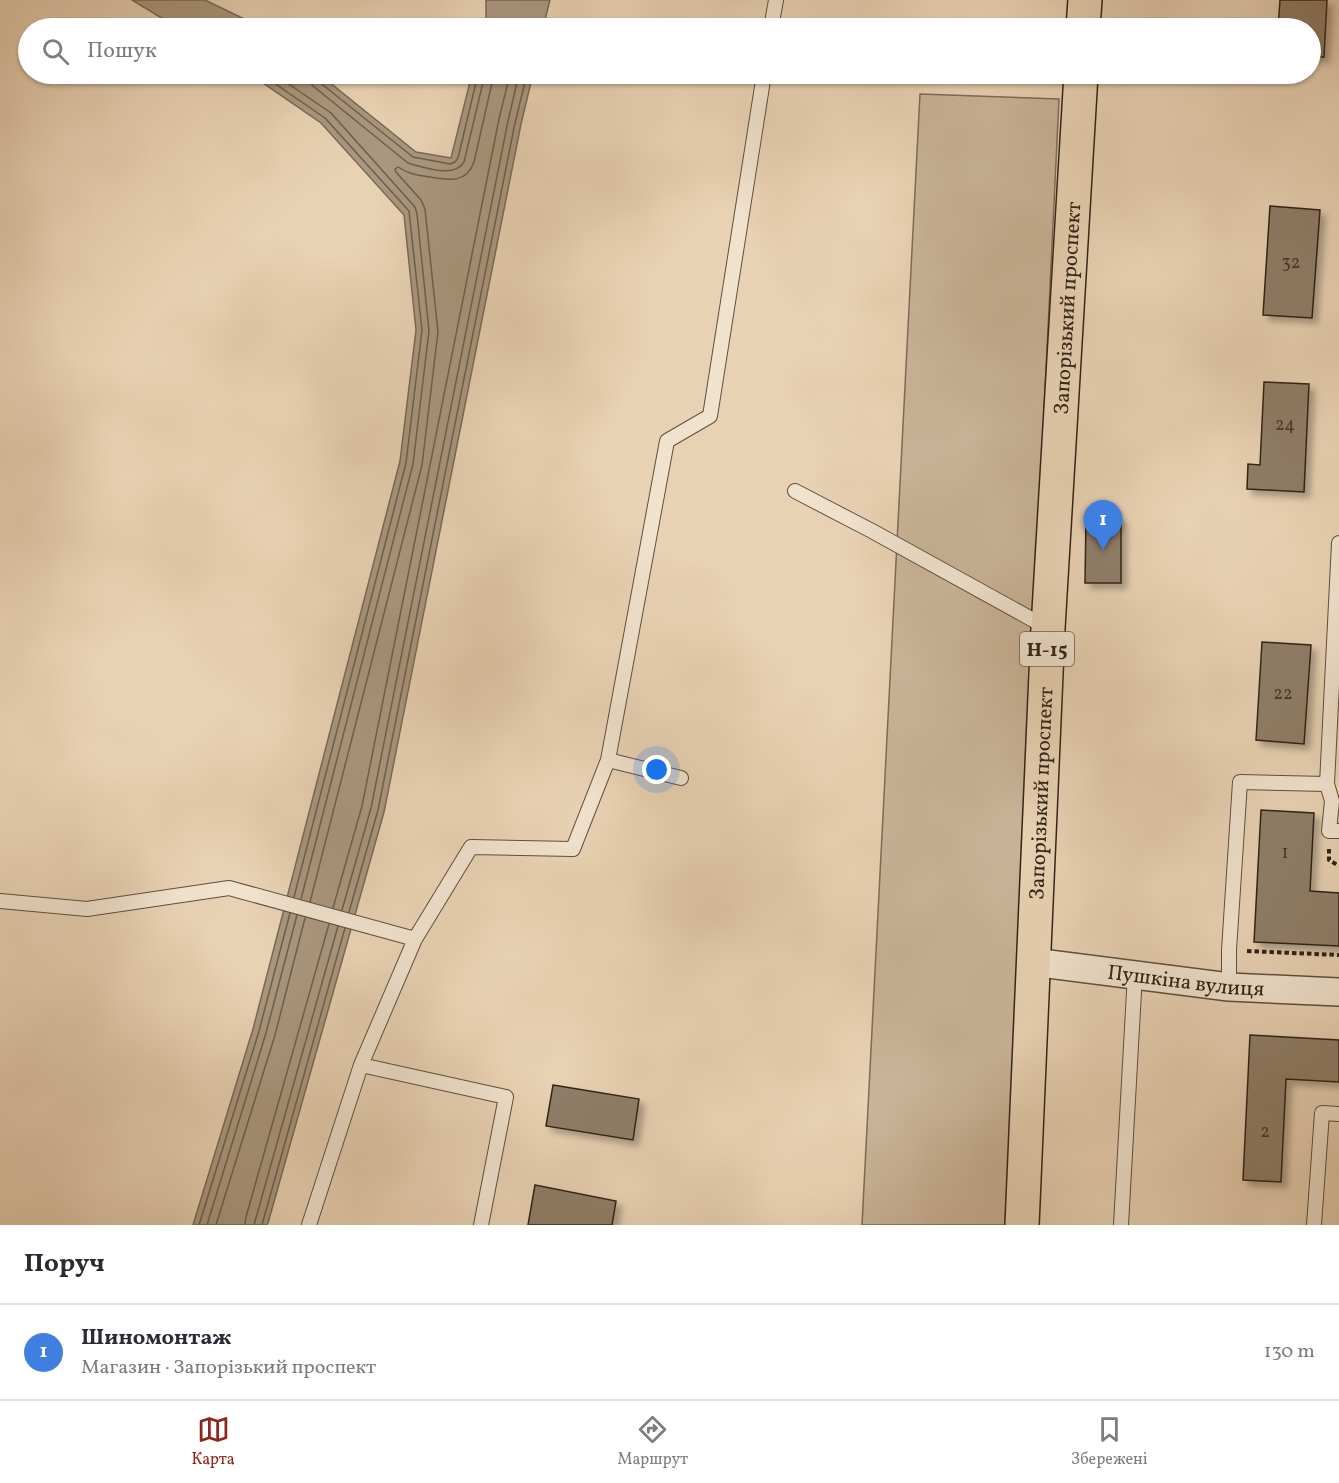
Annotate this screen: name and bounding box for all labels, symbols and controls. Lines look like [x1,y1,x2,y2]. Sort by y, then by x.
search box [18,18,1321,84]
icon: search [39,35,72,68]
text: Пошук [87,36,157,67]
street label: Запорізький проспект [1048,201,1089,416]
house number: 32 [1282,251,1300,276]
house number: 24 [1275,413,1295,438]
pin: 1 [1084,500,1122,550]
road number: Н-15 [1020,632,1074,666]
house number: 22 [1273,682,1293,707]
street label: Запорізький проспект [1023,686,1061,901]
your location [642,755,671,784]
house number: 1 [1282,841,1288,866]
street label: Пушкіна вулиця [1106,959,1265,1005]
house number: 2 [1260,1120,1270,1145]
text: Поруч [24,1246,105,1282]
text: Шиномонтаж [81,1323,232,1354]
text: 1 [39,1338,48,1366]
text: 130 m [1264,1338,1315,1366]
text: Магазин · Запорізький проспект [81,1354,376,1382]
tab: Карта [191,1413,235,1471]
tab: Маршрут [618,1413,688,1471]
tab: Збережені [1071,1413,1148,1471]

